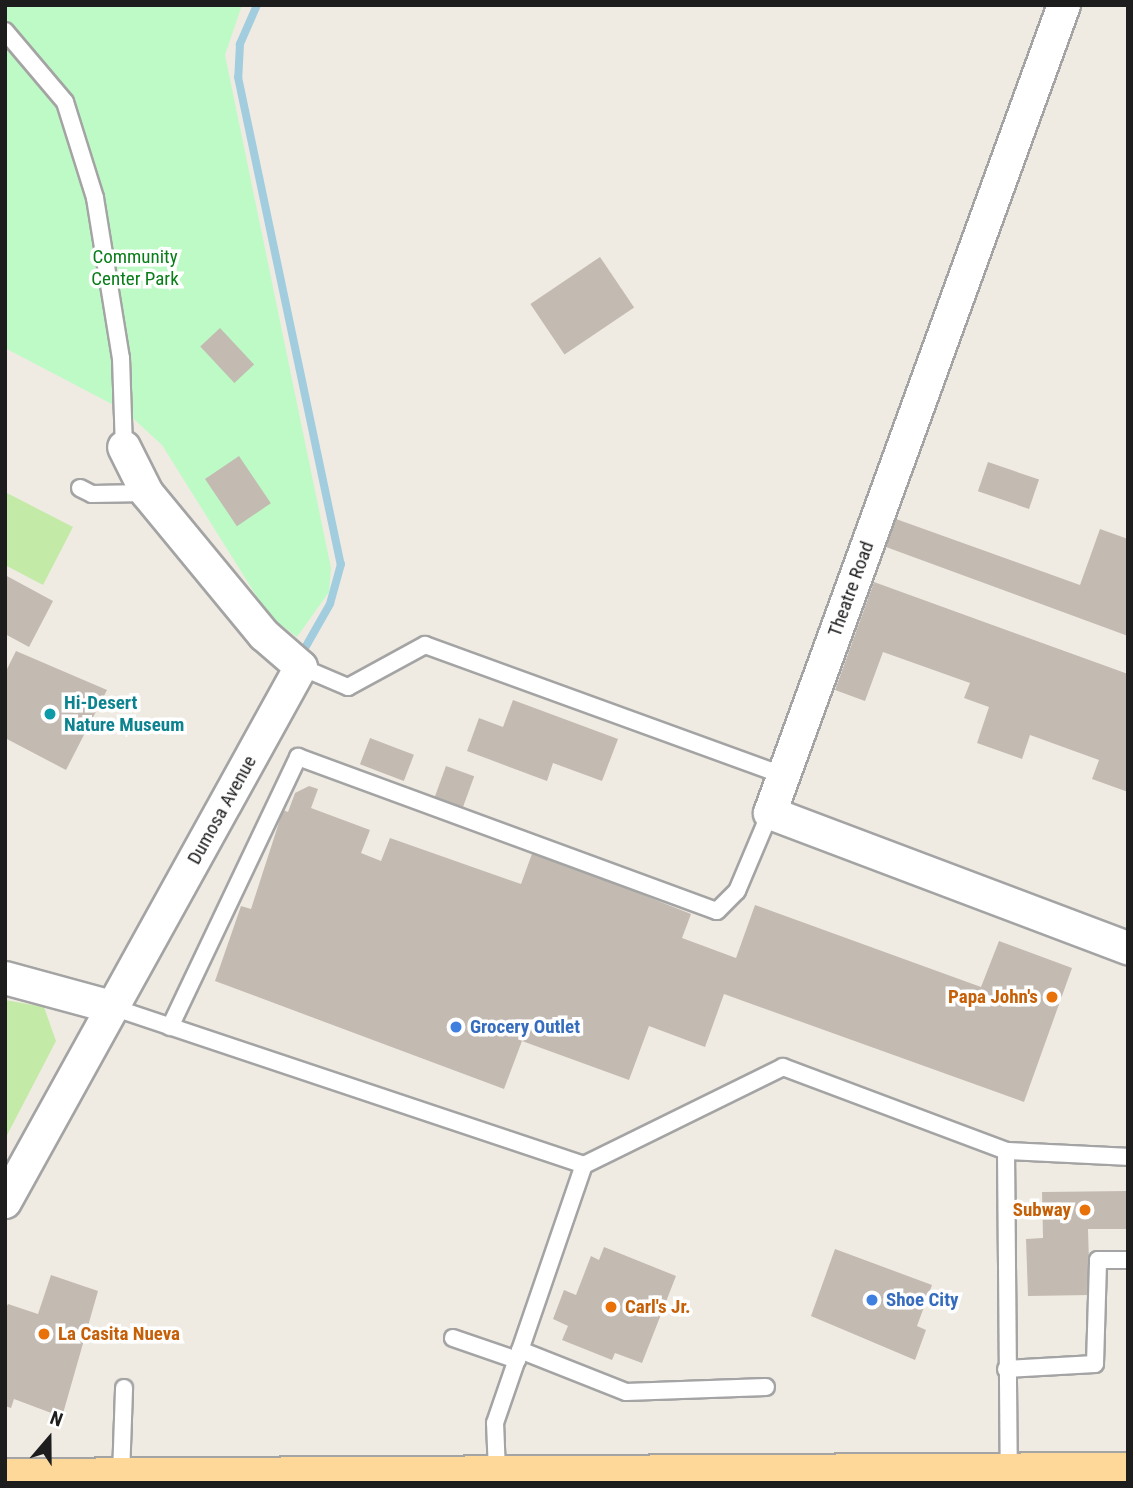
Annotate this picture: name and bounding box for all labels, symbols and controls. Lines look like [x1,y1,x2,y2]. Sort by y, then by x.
park label: Community Center Park [91,246,179,290]
street label: Theatre Road [823,538,879,640]
place label: Hi-Desert Nature Museum [64,692,184,736]
marker: Hi-Desert Nature Museum [42,706,58,722]
street label: Dumosa Avenue [183,752,261,868]
place label: Papa John's [948,986,1038,1008]
marker: Papa John's [1044,989,1060,1005]
place label: Grocery Outlet [470,1016,580,1038]
marker: Grocery Outlet [448,1019,464,1035]
place label: Subway [1013,1199,1071,1221]
marker: Subway [1077,1202,1093,1218]
place label: Shoe City [886,1289,958,1311]
marker: Shoe City [864,1292,880,1308]
place label: Carl's Jr. [625,1296,691,1318]
marker: Carl's Jr. [603,1299,619,1315]
place label: La Casita Nueva [58,1323,180,1345]
marker: La Casita Nueva [36,1326,52,1342]
north arrow [14,1404,84,1474]
text: N [47,1406,66,1432]

